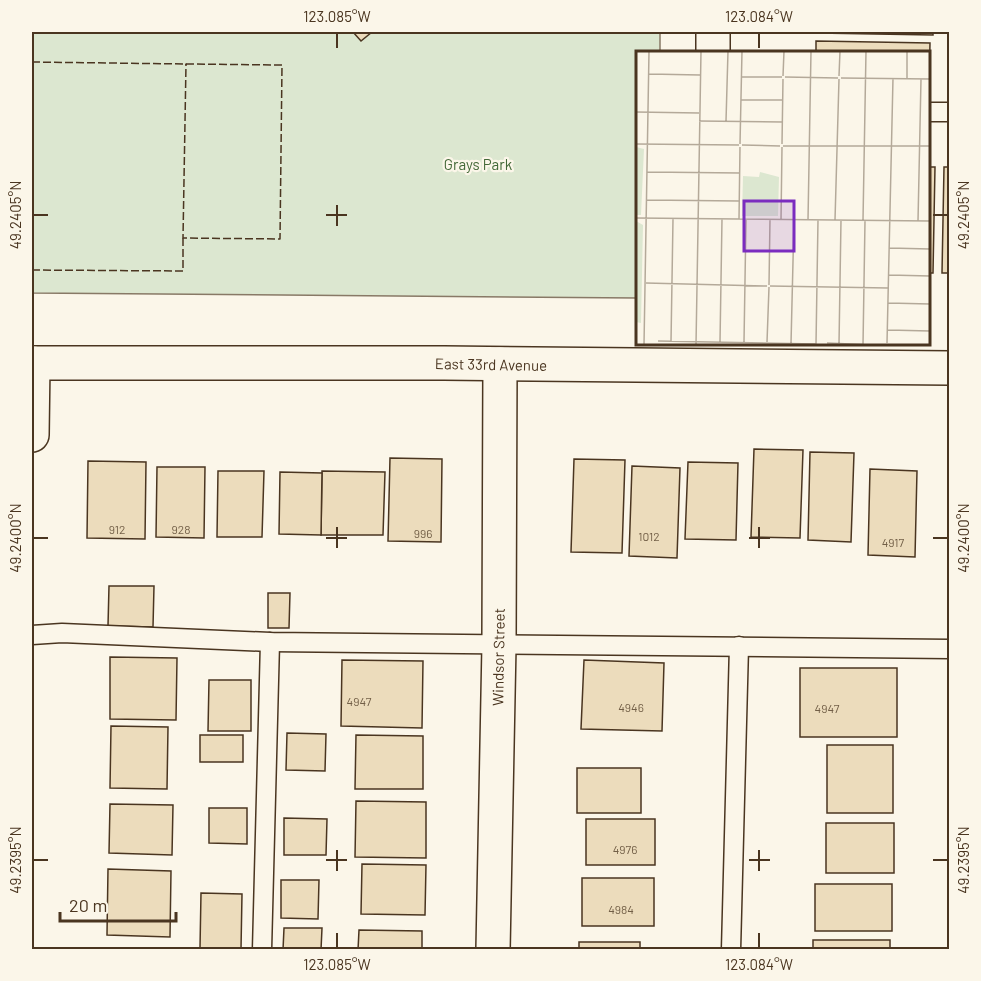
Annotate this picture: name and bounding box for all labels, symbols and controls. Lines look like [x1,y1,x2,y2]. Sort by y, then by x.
text: 123.085°W [303,7,371,25]
text: 123.084°W [725,7,793,25]
inset map [636,51,930,345]
park label: Grays Park [444,155,513,173]
text: 49.2405°N [6,181,24,249]
text: 49.2405°N [954,181,972,249]
street label: East 33rd Avenue [435,354,547,374]
text: 49.2400°N [6,503,24,573]
text: 49.2400°N [954,503,972,573]
house number: 912 [109,522,125,536]
house number: 928 [172,522,190,536]
house number: 996 [414,526,432,540]
house number: 1012 [638,529,660,543]
house number: 4917 [882,535,905,549]
street label: Windsor Street [488,608,508,706]
house number: 4947 [347,694,372,708]
house number: 4946 [618,700,644,714]
house number: 4947 [815,701,840,715]
text: 49.2395°N [6,826,24,894]
text: 49.2395°N [954,826,972,894]
house number: 4976 [613,842,637,856]
scale bar [60,885,176,923]
text: 20 m [69,894,107,916]
house number: 4984 [608,902,634,916]
text: 123.085°W [303,955,371,973]
text: 123.084°W [725,955,793,973]

